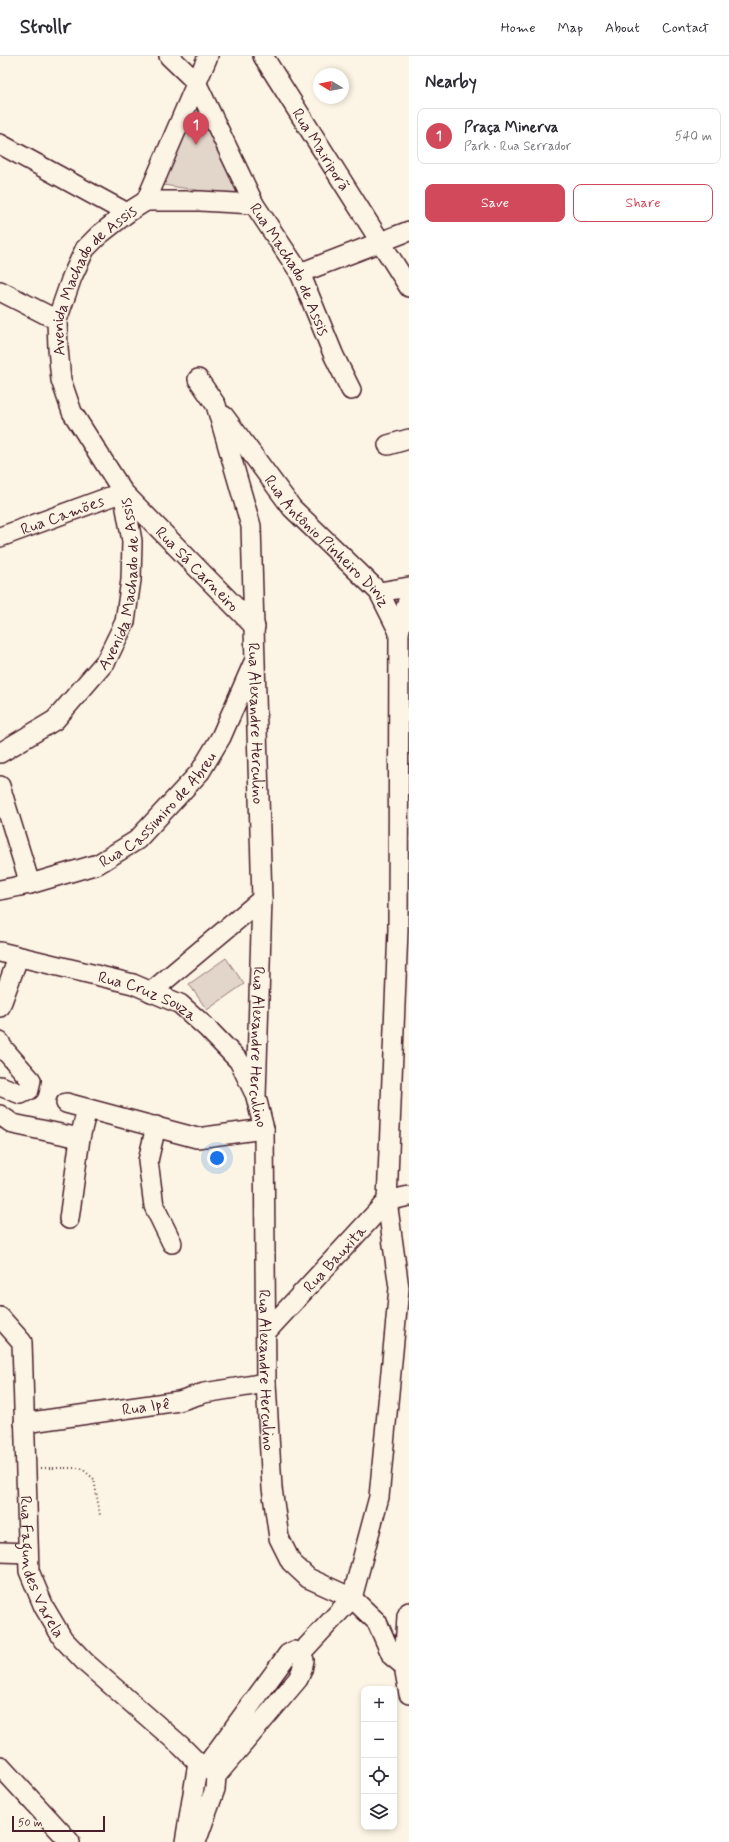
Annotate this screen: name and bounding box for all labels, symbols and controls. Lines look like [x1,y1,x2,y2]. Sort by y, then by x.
text: Strollr [20,15,71,40]
text: Home [501,19,535,37]
text: Map [557,19,583,37]
text: About [605,19,640,37]
text: Contact [662,19,709,37]
north arrow [313,68,349,104]
text: Nearby [425,71,477,93]
street label: Rua Mairiporã [287,105,354,195]
pin: 1 [183,112,209,145]
text: Praça Minerva [464,118,559,138]
text: 1 [436,128,442,145]
text: 540 m [675,128,712,145]
text: Park · Rua Serrador [464,138,571,155]
button: Save [425,184,565,222]
button: Share [573,184,713,222]
street label: Rua Machado de Assis [244,199,334,339]
street label: Avenida Machado de Assis [48,201,141,357]
street label: Rua Antônio Pinheiro Diniz [259,471,394,611]
street label: Rua Camões [18,491,107,541]
street label: Avenida Machado de Assis [94,496,144,675]
street label: Rua Sá Carneiro [150,522,243,617]
street label: Rua Alexandre Herculino [242,642,268,805]
street label: Rua Cassimiro de Abreu [95,748,222,873]
street label: Rua Alexandre Herculino [244,966,272,1130]
street label: Rua Cruz Souza [96,967,202,1027]
your location [207,1148,227,1168]
street label: Rua Bauxita [299,1221,372,1297]
street label: Rua Alexandre Herculino [253,1289,279,1452]
street label: Rua Ipê [121,1393,171,1421]
street label: Rua Fagundes Varela [15,1495,69,1642]
map controls [361,1686,397,1830]
button: + [361,1686,397,1722]
button: − [361,1722,397,1758]
button: locate [361,1758,397,1794]
button: layers [361,1794,397,1830]
scale bar [12,1814,105,1833]
text: 50 m [18,1816,43,1830]

